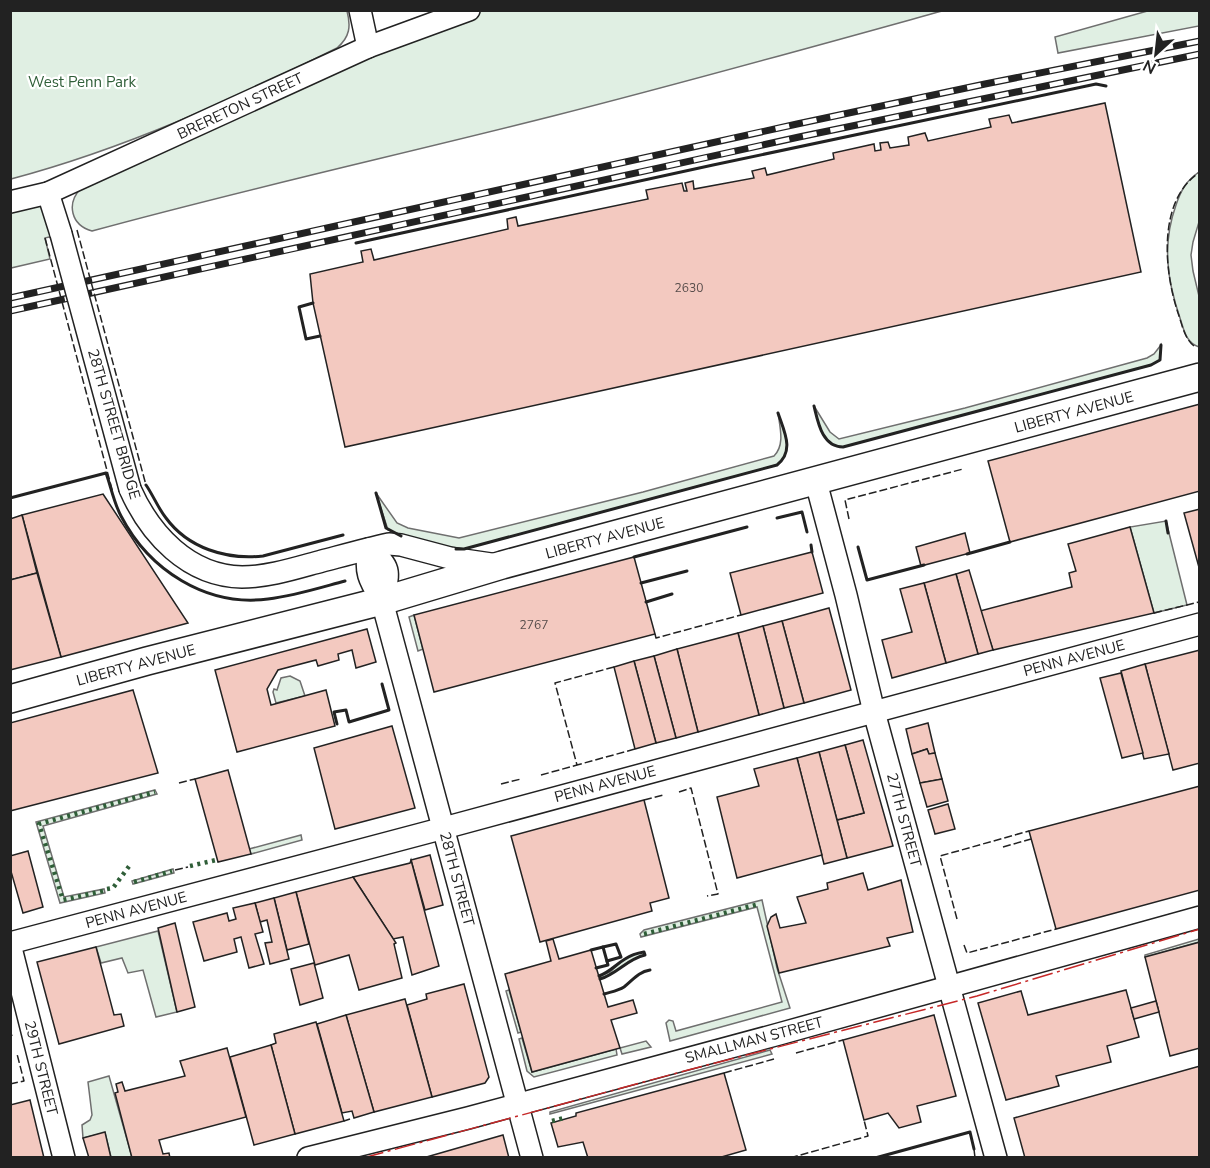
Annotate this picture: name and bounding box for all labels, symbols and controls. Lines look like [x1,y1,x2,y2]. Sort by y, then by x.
north arrow [1126,24,1186,84]
text: N [1139,54,1160,79]
street label: BRERETON STREET [174,68,306,144]
park label: West Penn Park [28,72,136,92]
house number: 2630 [675,280,703,296]
street label: 28TH STREET BRIDGE [83,347,145,501]
street label: LIBERTY AVENUE [1012,386,1136,438]
street label: LIBERTY AVENUE [543,512,667,564]
house number: 2767 [520,617,548,633]
street label: PENN AVENUE [1021,635,1127,681]
street label: LIBERTY AVENUE [74,639,198,691]
street label: PENN AVENUE [552,761,658,807]
street label: 27TH STREET [882,771,926,869]
street label: 28TH STREET [435,830,479,928]
street label: PENN AVENUE [83,887,189,933]
street label: SMALLMAN STREET [683,1012,825,1068]
street label: 29TH STREET [20,1019,62,1117]

